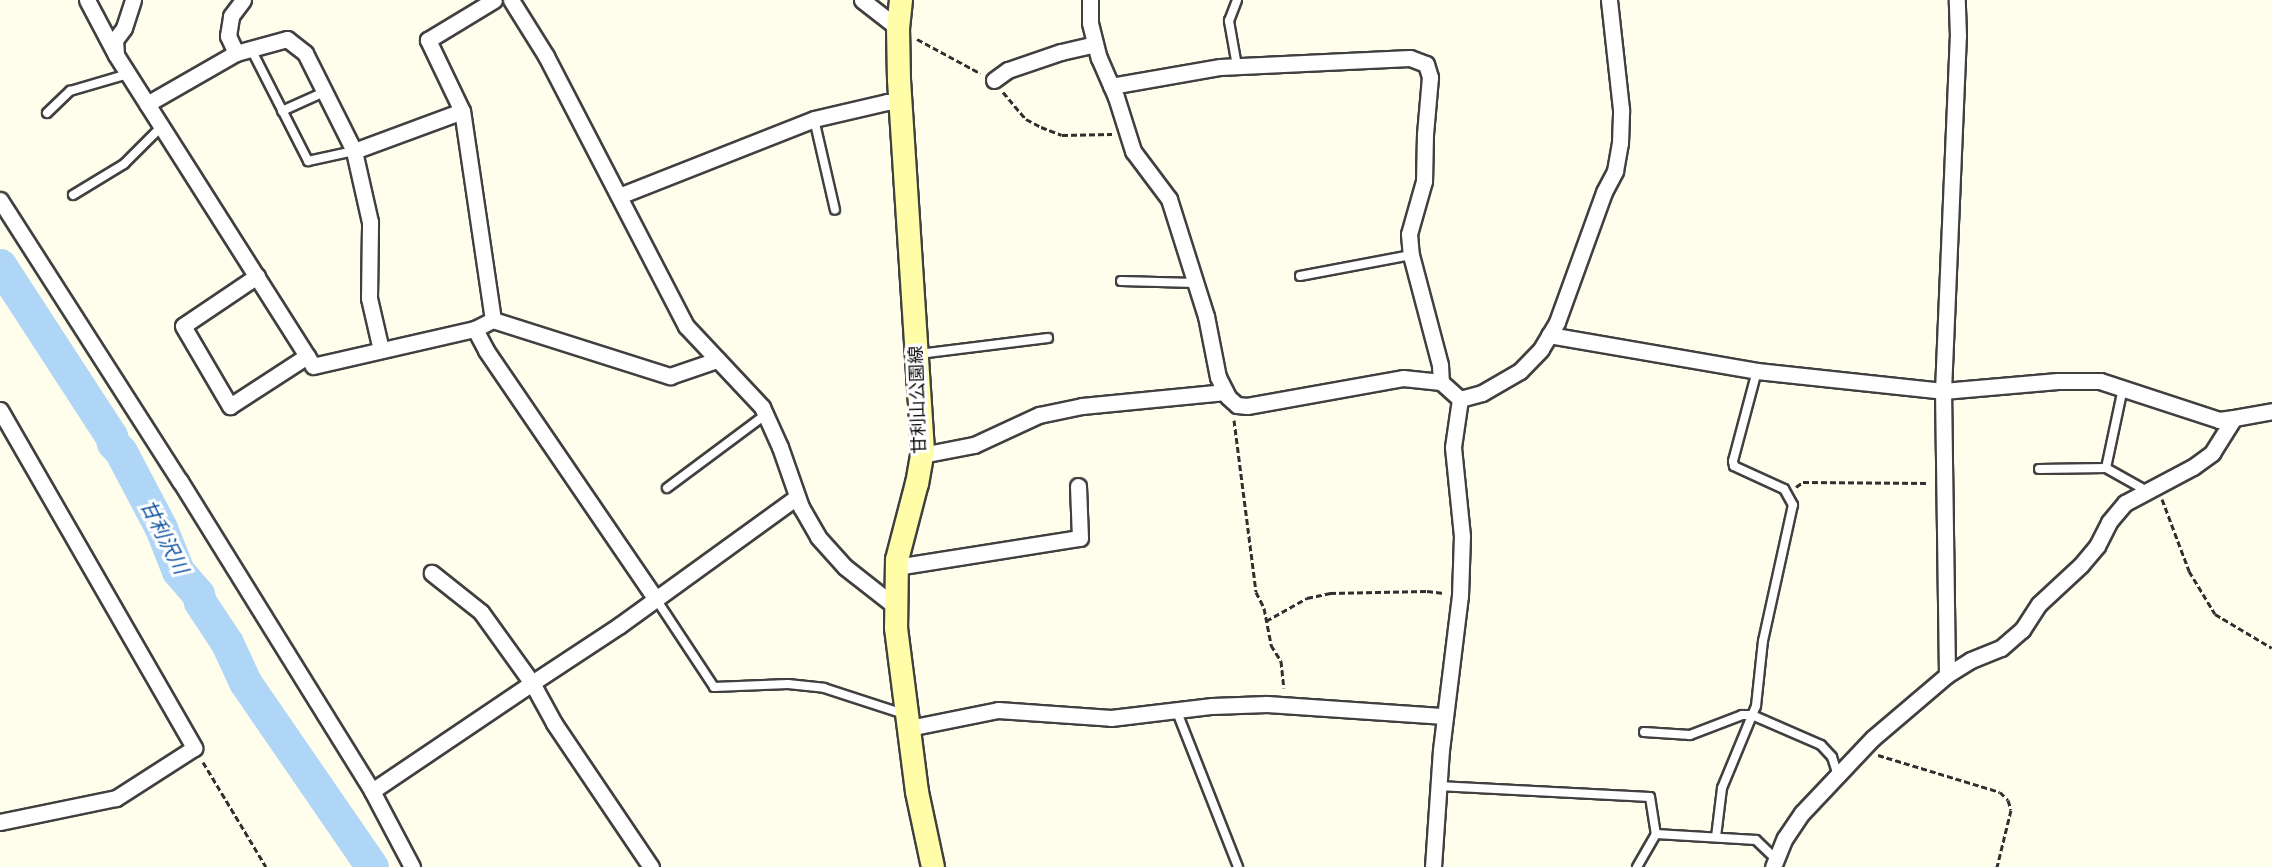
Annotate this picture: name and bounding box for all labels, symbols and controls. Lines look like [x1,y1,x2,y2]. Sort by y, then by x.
street label: 甘利山公園線 [905,346,931,454]
water label: 甘利沢川 [135,496,193,578]

